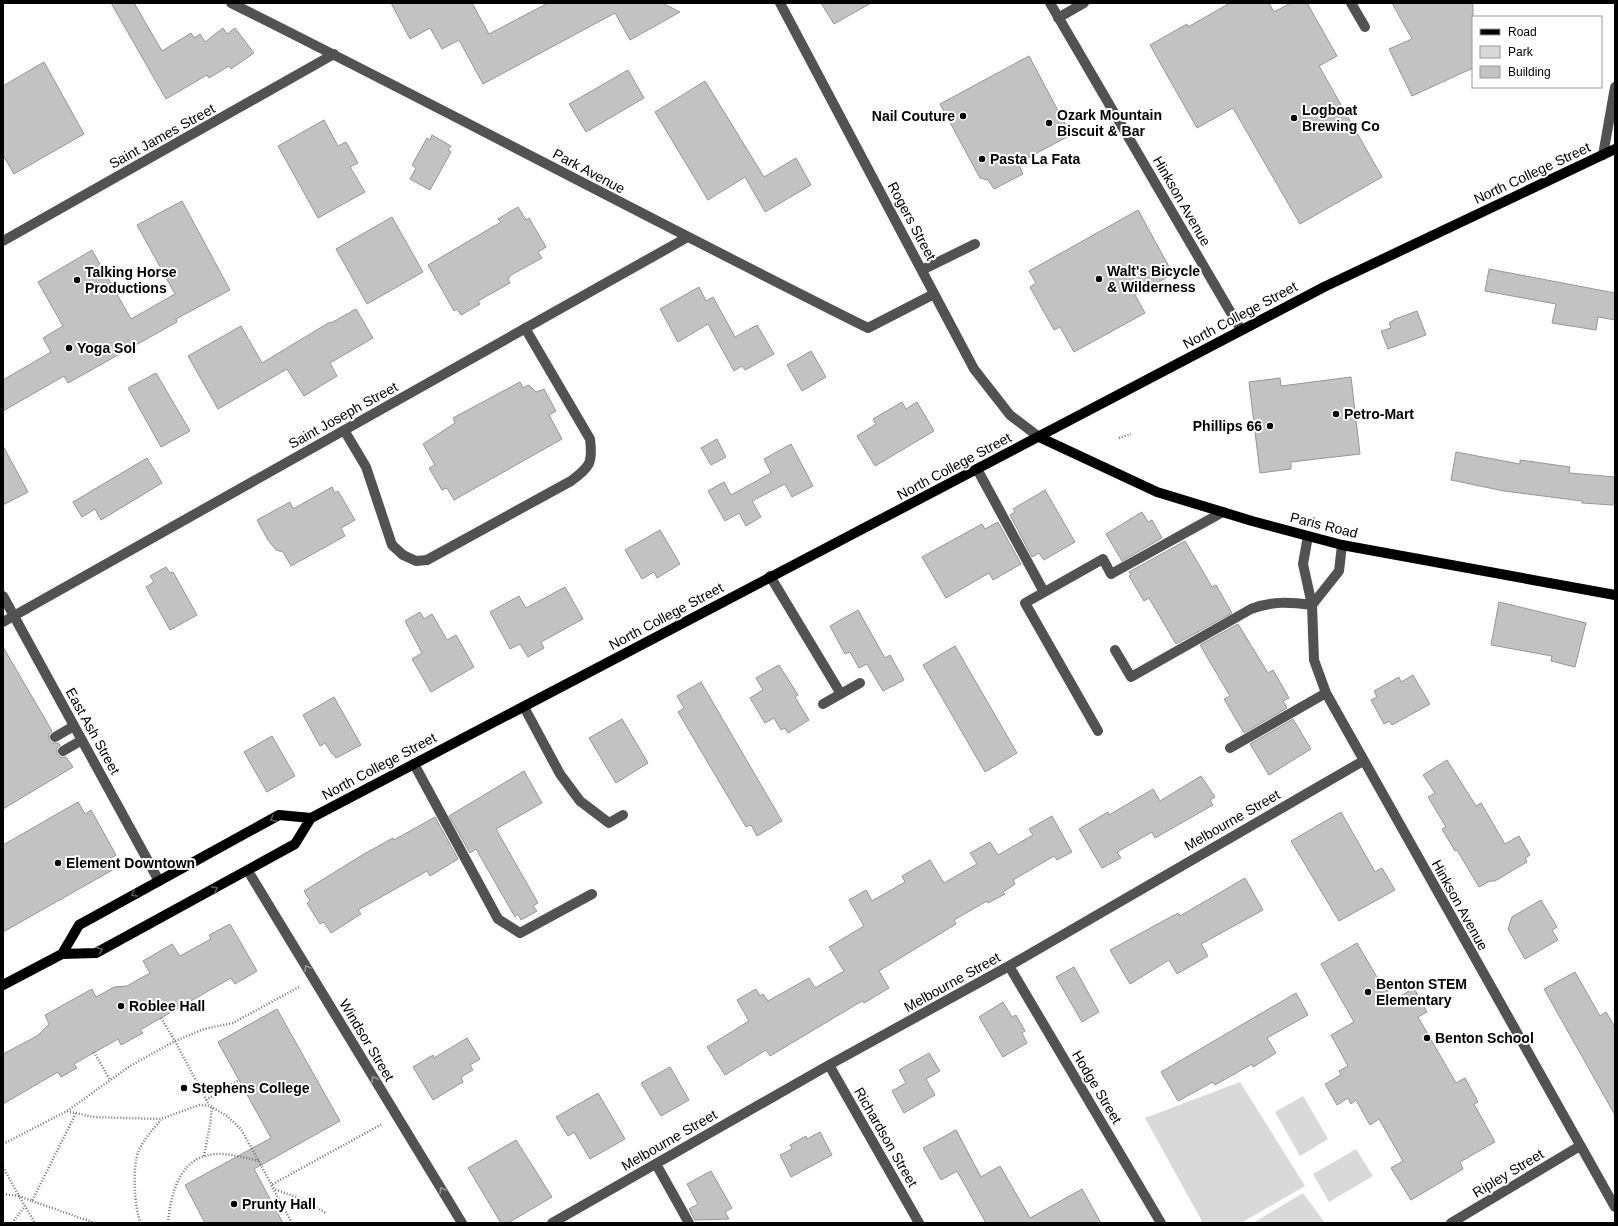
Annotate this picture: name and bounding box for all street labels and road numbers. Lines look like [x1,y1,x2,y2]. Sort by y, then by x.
street label: Saint James Street [106,100,218,172]
street label: North College Street [1471,139,1593,207]
street label: Park Avenue [550,145,628,197]
street label: Hinkson Avenue [1150,153,1214,249]
street label: Rogers Street [885,179,939,263]
street label: North College Street [1180,278,1300,352]
street label: Saint Joseph Street [286,378,400,452]
street label: North College Street [894,429,1014,503]
street label: Paris Road [1288,509,1360,541]
street label: North College Street [606,579,726,653]
street label: East Ash Street [63,685,123,777]
street label: North College Street [319,729,439,803]
street label: Melbourne Street [1181,786,1283,854]
street label: Hinkson Avenue [1429,857,1492,953]
street label: Melbourne Street [901,949,1003,1015]
street label: Windsor Street [336,996,398,1084]
street label: Hodge Street [1069,1048,1125,1127]
street label: Richardson Street [851,1084,921,1190]
street label: Melbourne Street [618,1106,720,1174]
street label: Ripley Street [1470,1145,1547,1200]

